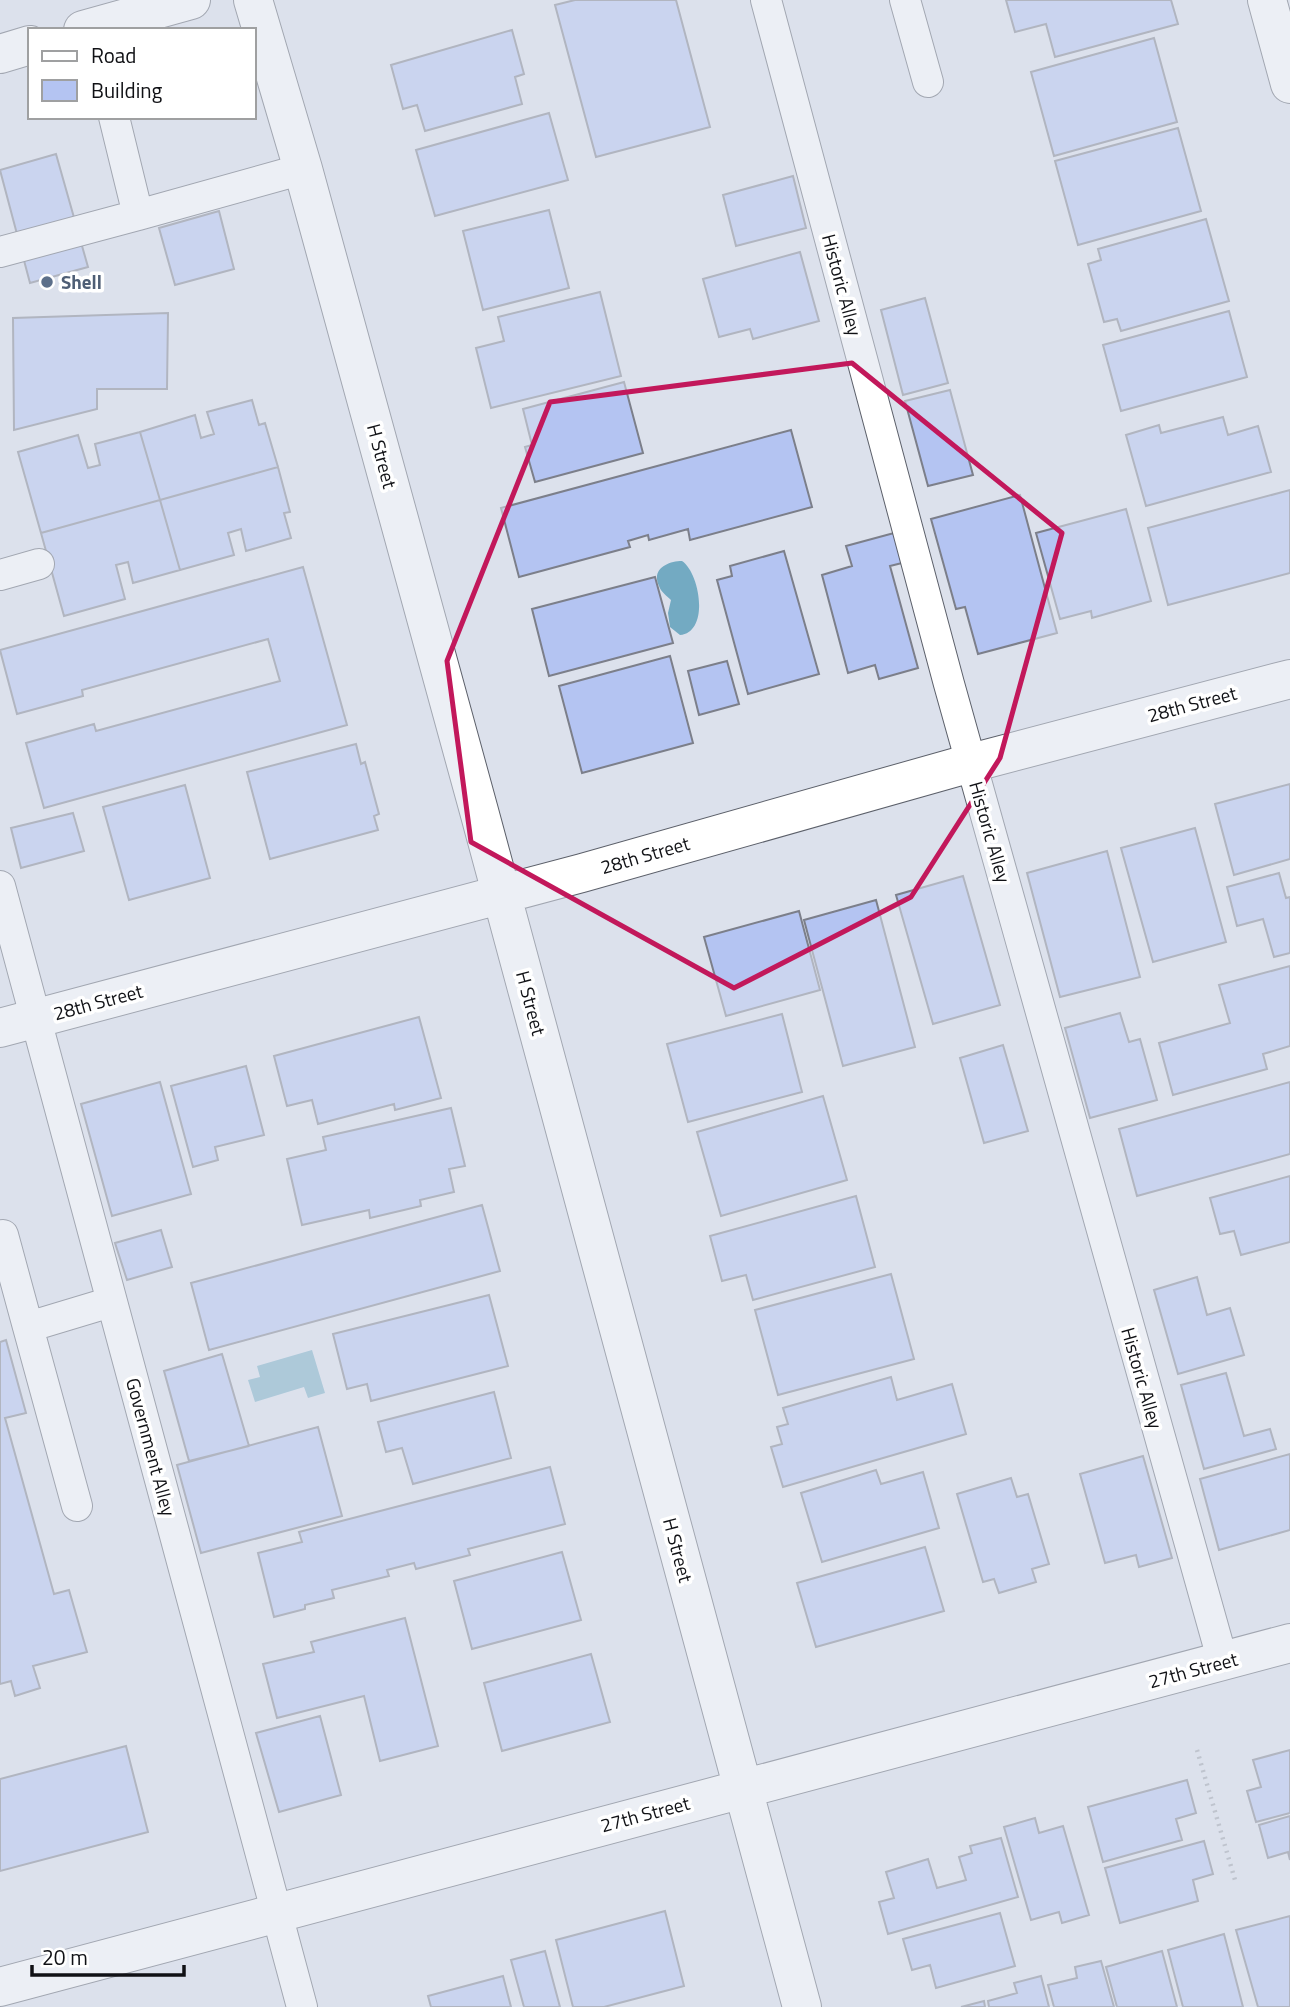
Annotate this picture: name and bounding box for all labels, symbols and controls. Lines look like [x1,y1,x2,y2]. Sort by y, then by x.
legend [28,28,256,119]
text: Road [91,39,136,71]
text: Building [91,74,163,106]
street label: Historic Alley [815,231,870,339]
place label: Shell [61,267,102,296]
marker: Shell [39,274,55,290]
street label: H Street [360,420,405,492]
street label: 28th Street [1144,678,1240,729]
street label: Historic Alley [962,778,1019,886]
street label: 28th Street [597,828,693,881]
street label: H Street [509,967,554,1039]
street label: 28th Street [50,976,146,1027]
street label: Historic Alley [1114,1324,1171,1432]
street label: Government Alley [119,1374,184,1519]
street label: H Street [656,1514,701,1586]
street label: 27th Street [1145,1644,1241,1695]
street label: 27th Street [597,1788,693,1839]
scale bar [32,1934,184,1978]
text: 20 m [42,1941,88,1973]

